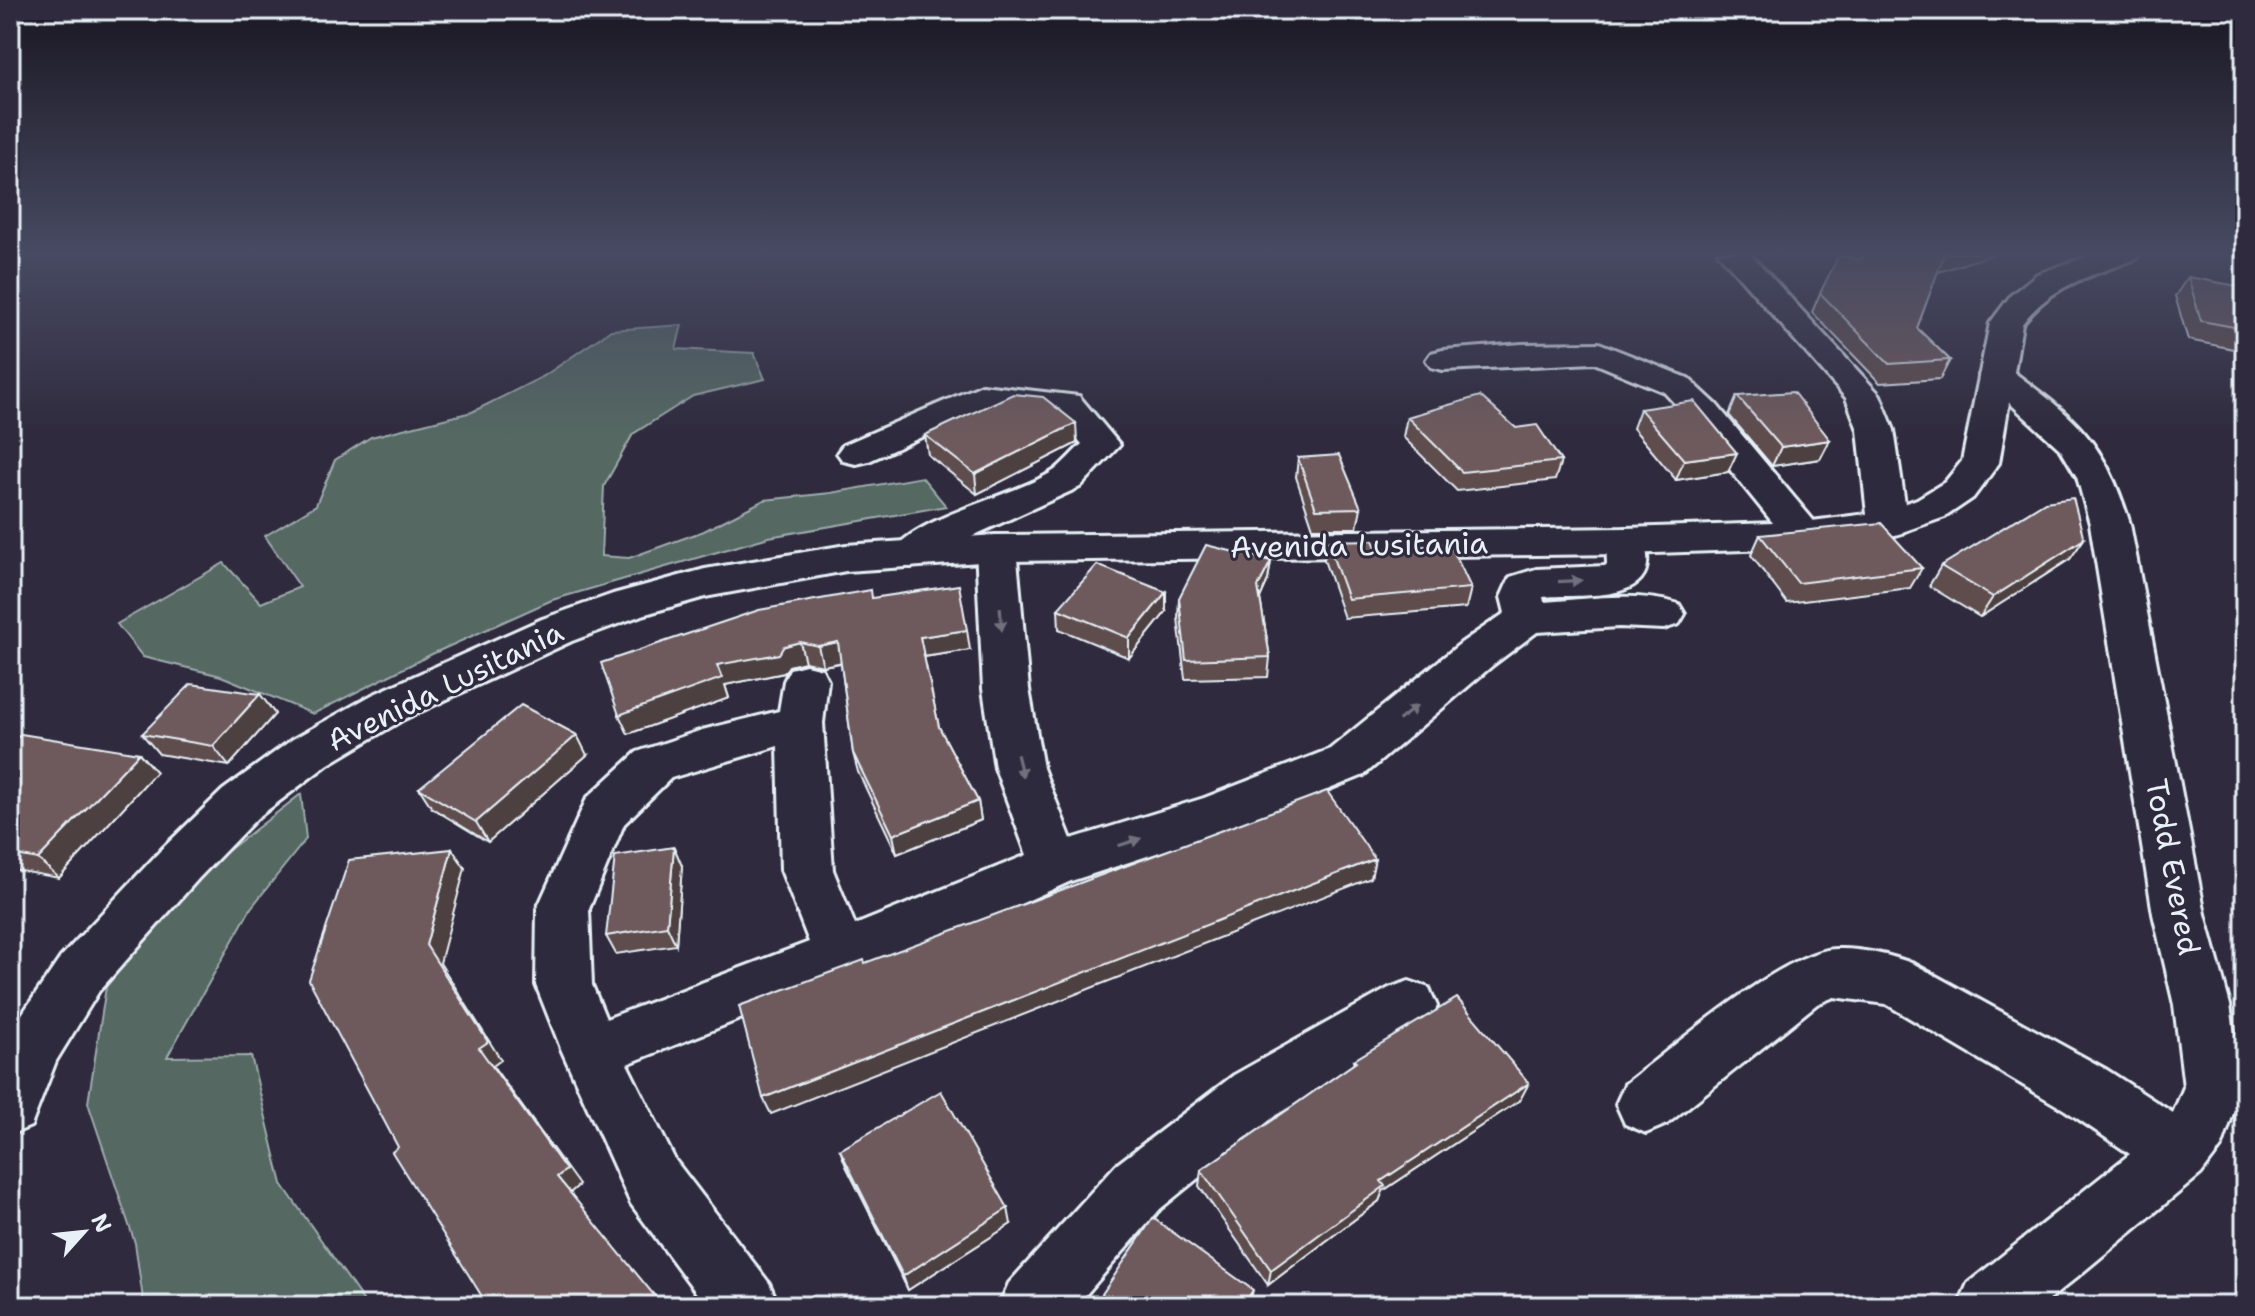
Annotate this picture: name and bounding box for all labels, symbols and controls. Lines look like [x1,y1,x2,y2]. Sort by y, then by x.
street label: Avenida Lusitania [1230,522,1489,568]
one-way arrow [1558,574,1583,587]
one-way arrow [995,607,1008,632]
street label: Avenida Lusitania [320,611,570,761]
one-way arrow [1397,704,1418,721]
one-way arrow [1015,753,1027,778]
street label: Todd Evered [2136,775,2210,959]
one-way arrow [1119,835,1143,847]
north arrow [44,1192,124,1272]
text: N [84,1209,118,1237]

